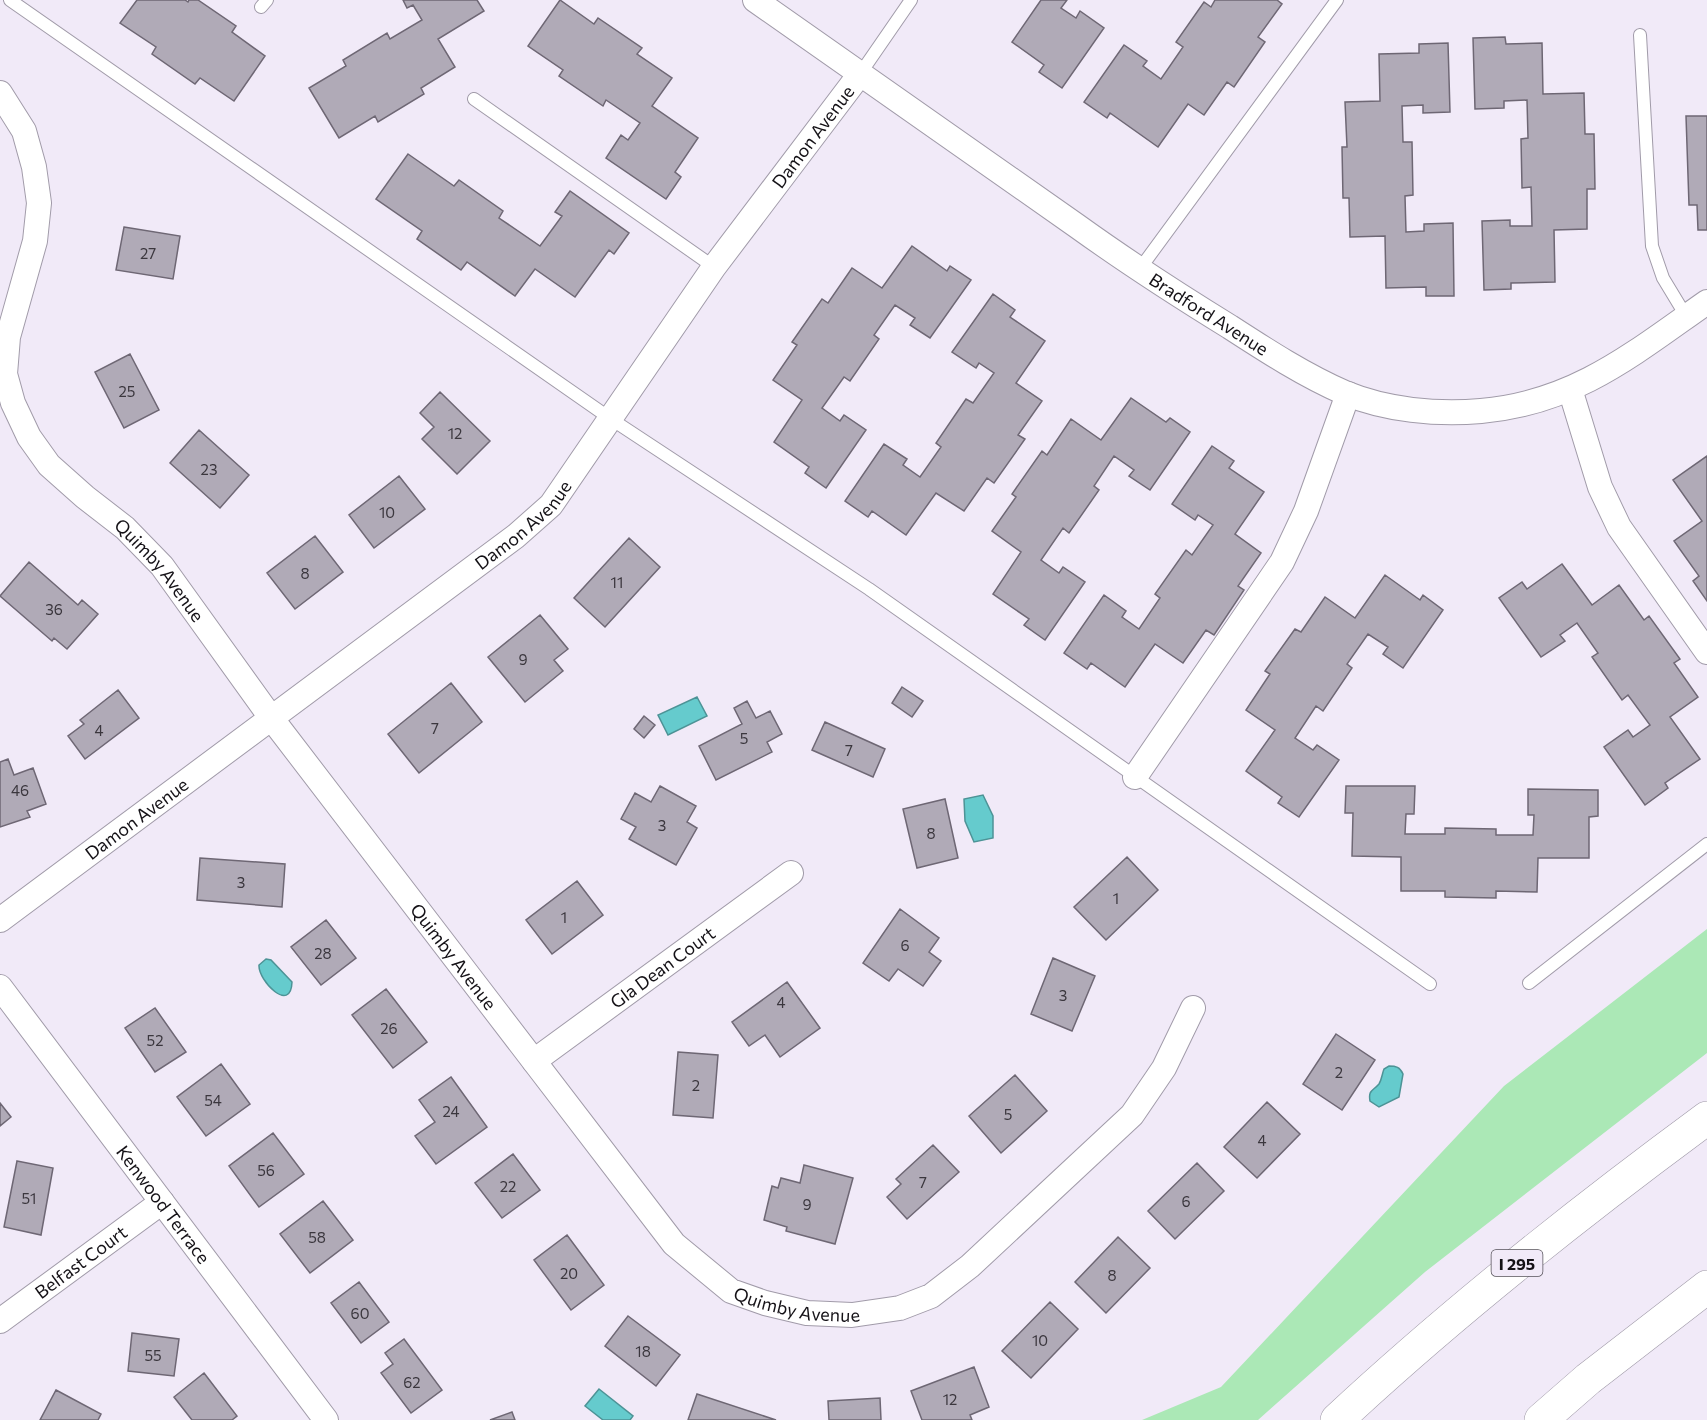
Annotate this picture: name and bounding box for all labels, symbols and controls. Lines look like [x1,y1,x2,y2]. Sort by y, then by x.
street label: Damon Avenue [767,81,859,192]
house number: 27 [140,244,156,262]
street label: Bradford Avenue [1145,268,1273,360]
house number: 25 [119,382,135,400]
house number: 12 [448,424,462,442]
house number: 23 [201,460,217,478]
street label: Damon Avenue [470,476,576,574]
house number: 10 [379,503,395,521]
street label: Quimby Avenue [111,513,209,626]
house number: 8 [300,564,310,582]
house number: 11 [611,573,623,591]
house number: 36 [45,600,63,618]
house number: 9 [518,650,528,668]
house number: 7 [431,719,439,737]
house number: 4 [95,721,104,739]
house number: 5 [740,729,748,747]
house number: 7 [845,741,853,759]
street label: Damon Avenue [80,773,192,864]
house number: 46 [11,781,29,799]
house number: 3 [658,816,666,834]
house number: 8 [926,824,936,842]
house number: 3 [237,873,245,891]
house number: 1 [1113,889,1119,907]
street label: Quimby Avenue [406,899,502,1014]
house number: 1 [561,908,567,926]
street label: Gla Dean Court [606,922,719,1013]
house number: 6 [900,936,910,954]
house number: 28 [314,944,332,962]
house number: 3 [1059,986,1067,1004]
house number: 4 [777,993,786,1011]
house number: 26 [380,1019,398,1037]
house number: 52 [147,1031,163,1049]
house number: 2 [1335,1063,1343,1081]
house number: 2 [692,1076,700,1094]
house number: 54 [204,1091,222,1109]
house number: 24 [442,1102,460,1120]
house number: 5 [1004,1105,1012,1123]
house number: 4 [1258,1131,1267,1149]
street label: Kenwood Terrace [112,1141,215,1268]
house number: 56 [257,1161,275,1179]
house number: 7 [919,1173,927,1191]
house number: 22 [500,1177,516,1195]
house number: 51 [21,1189,37,1207]
house number: 6 [1181,1192,1191,1210]
house number: 9 [802,1195,812,1213]
street label: Belfast Court [30,1221,131,1303]
house number: 58 [308,1228,326,1246]
road number: I 295 [1492,1250,1543,1276]
house number: 20 [560,1264,578,1282]
house number: 8 [1107,1266,1117,1284]
street label: Quimby Avenue [731,1282,861,1326]
house number: 60 [351,1304,369,1322]
house number: 10 [1032,1331,1048,1349]
house number: 18 [635,1342,651,1360]
house number: 55 [144,1346,162,1364]
house number: 62 [403,1373,421,1391]
house number: 12 [943,1390,957,1408]

